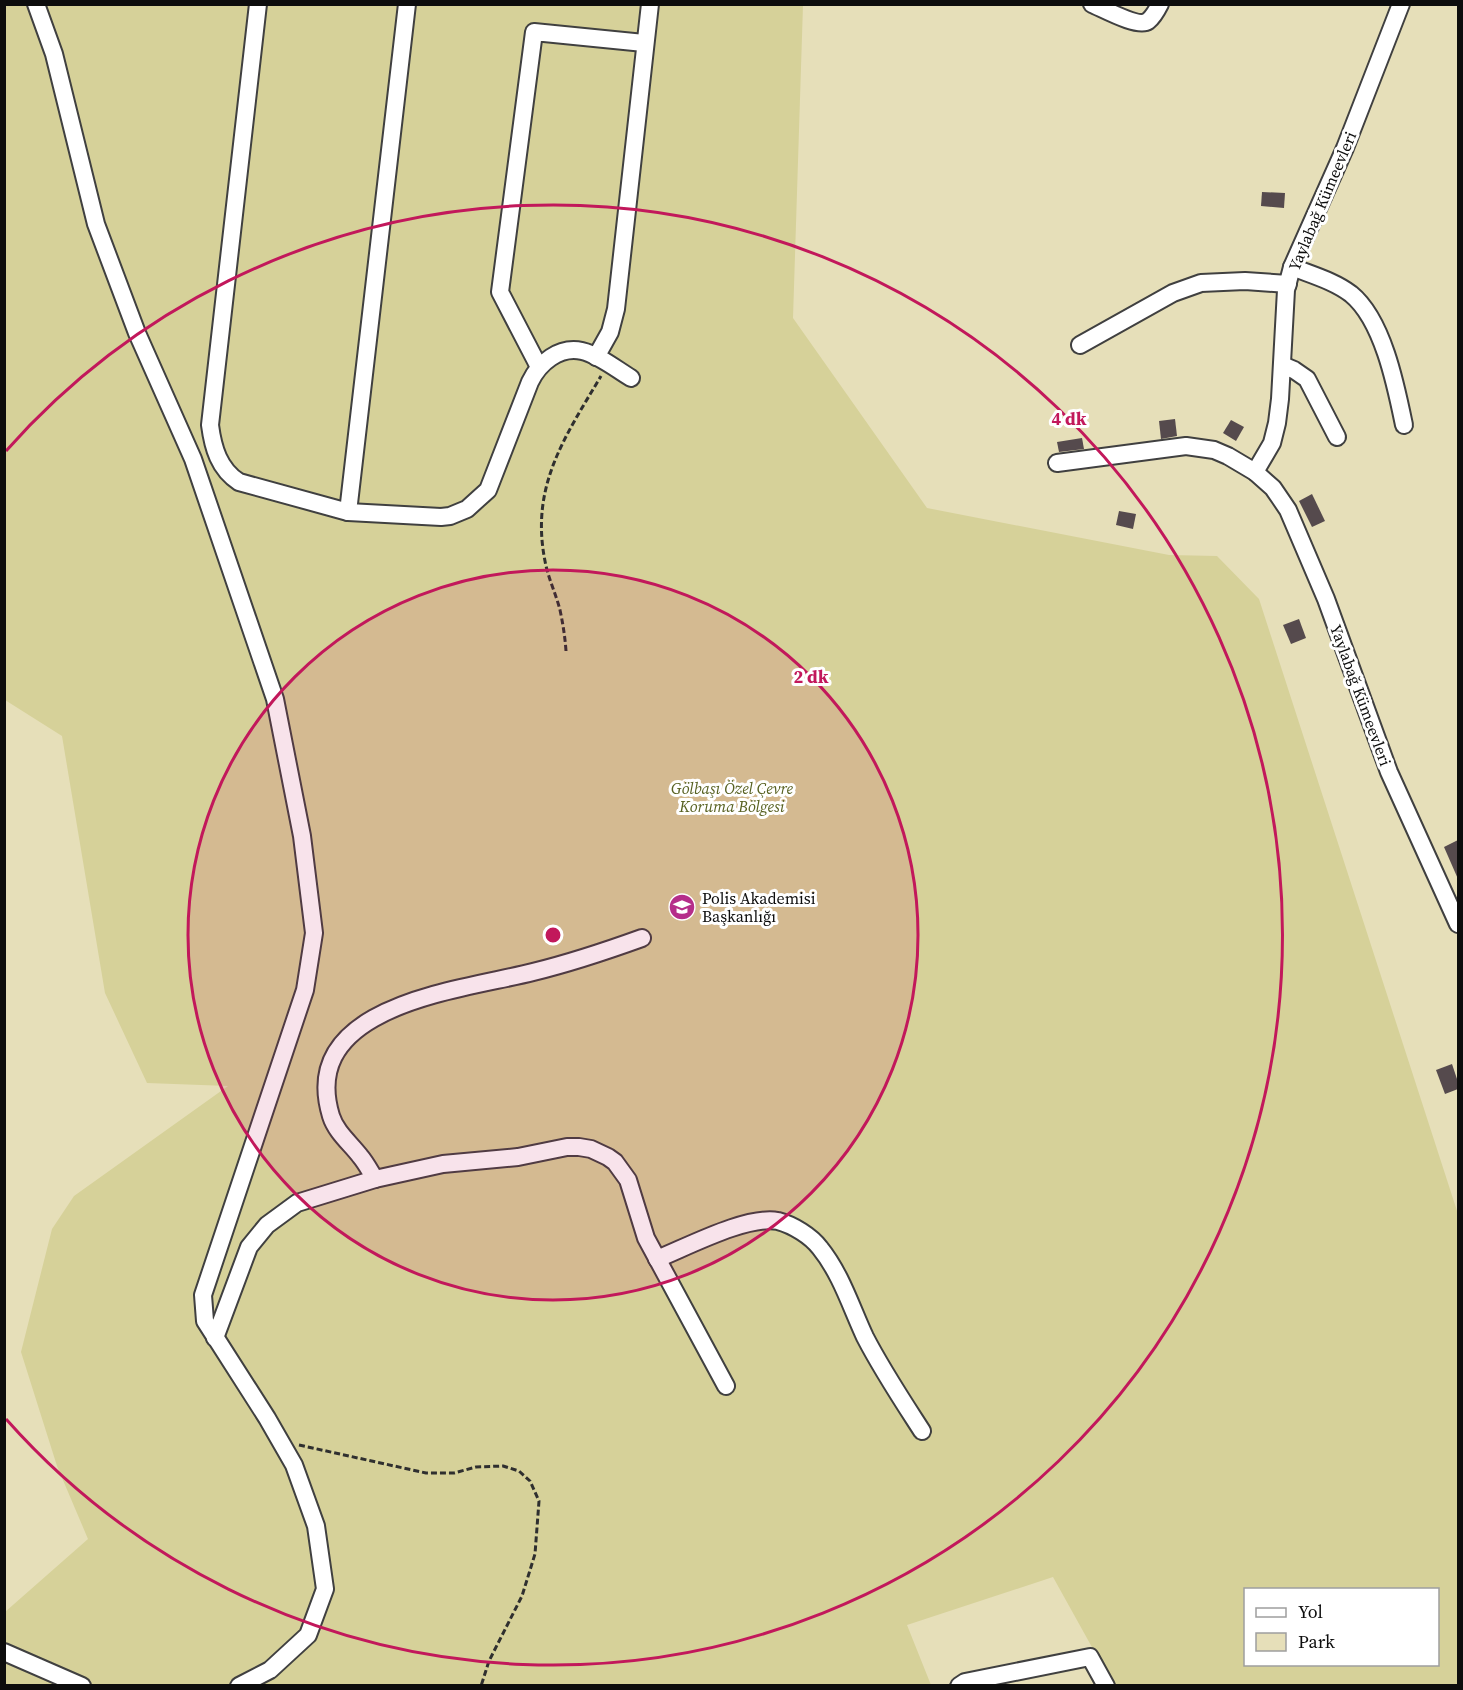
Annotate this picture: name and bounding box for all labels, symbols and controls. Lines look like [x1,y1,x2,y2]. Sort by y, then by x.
street label: Yaylabağ Kümeevleri [1283,128,1361,274]
text: 4 dk [1051,406,1087,431]
street label: Yaylabağ Kümeevleri [1325,621,1397,769]
text: 2 dk [793,664,829,689]
park label: Gölbaşı Özel Çevre Koruma Bölgesi [671,777,793,817]
place label: Polis Akademisi Başkanlığı [702,887,816,927]
school or university icon: Polis Akademisi Başkanlığı [667,892,697,922]
centre of rings [543,925,563,945]
legend [1244,1588,1439,1666]
text: Yol [1298,1599,1323,1624]
text: Park [1298,1629,1335,1654]

